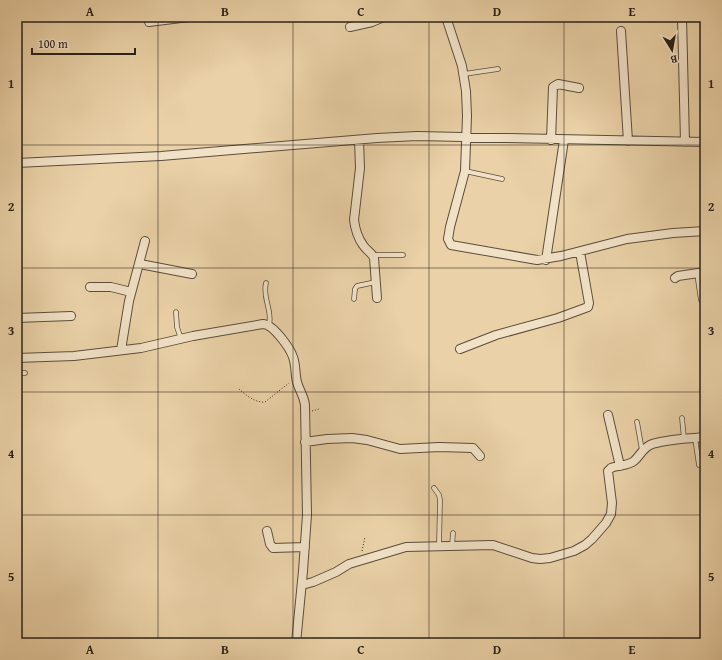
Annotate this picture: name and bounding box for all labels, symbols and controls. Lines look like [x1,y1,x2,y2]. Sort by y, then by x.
text: A [86,2,95,21]
text: B [221,2,229,21]
text: C [357,2,365,21]
text: D [493,2,501,21]
text: E [629,2,636,21]
scale bar [32,30,135,56]
north arrow [652,30,692,70]
text: 100 m [38,35,68,52]
text: B [669,51,679,68]
text: 1 [8,74,14,93]
text: 1 [708,74,714,93]
text: 2 [8,197,15,216]
text: 2 [708,197,715,216]
text: 3 [8,321,14,340]
text: 3 [708,321,714,340]
text: 4 [8,444,15,463]
text: 4 [708,444,715,463]
text: 5 [8,567,15,586]
text: 5 [708,567,715,586]
text: A [86,640,95,659]
text: B [221,640,229,659]
text: C [357,640,365,659]
text: D [493,640,501,659]
text: E [629,640,636,659]

